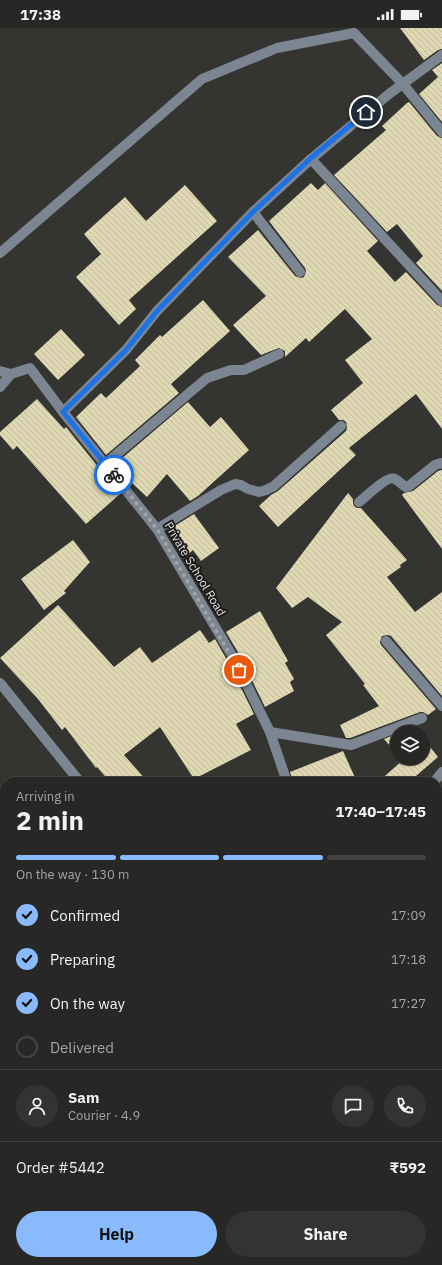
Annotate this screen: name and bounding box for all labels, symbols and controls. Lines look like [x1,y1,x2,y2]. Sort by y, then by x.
text: 17:38 [20,5,61,24]
pin [349,95,383,129]
icon: home [355,101,377,123]
courier [94,455,134,495]
icon: bike [103,464,125,486]
street label: Private School Road [161,519,229,619]
pin [222,653,256,687]
icon: bag [228,659,250,681]
map controls [390,725,430,765]
button: layers [390,725,430,765]
text: Arriving in [16,788,75,805]
text: 17:40–17:45 [335,802,426,821]
text: 2 min [16,803,84,837]
text: On the way · 130 m [16,866,129,883]
icon: check [16,904,38,926]
text: Confirmed [50,906,120,925]
text: 17:09 [391,907,426,924]
icon: check [16,948,38,970]
text: Preparing [50,950,115,969]
text: 17:18 [391,951,426,968]
icon: check [16,992,38,1014]
text: On the way [50,994,125,1013]
text: 17:27 [391,995,426,1012]
text: Delivered [50,1038,114,1057]
button: person [16,1085,58,1127]
button: chat [332,1085,374,1127]
button: phone [384,1085,426,1127]
text: Sam [68,1088,99,1107]
text: Courier · 4.9 [68,1107,140,1124]
text: Order #5442 [16,1158,105,1177]
text: ₹592 [390,1158,426,1177]
button: Help [16,1211,217,1257]
button: Share [225,1211,426,1257]

